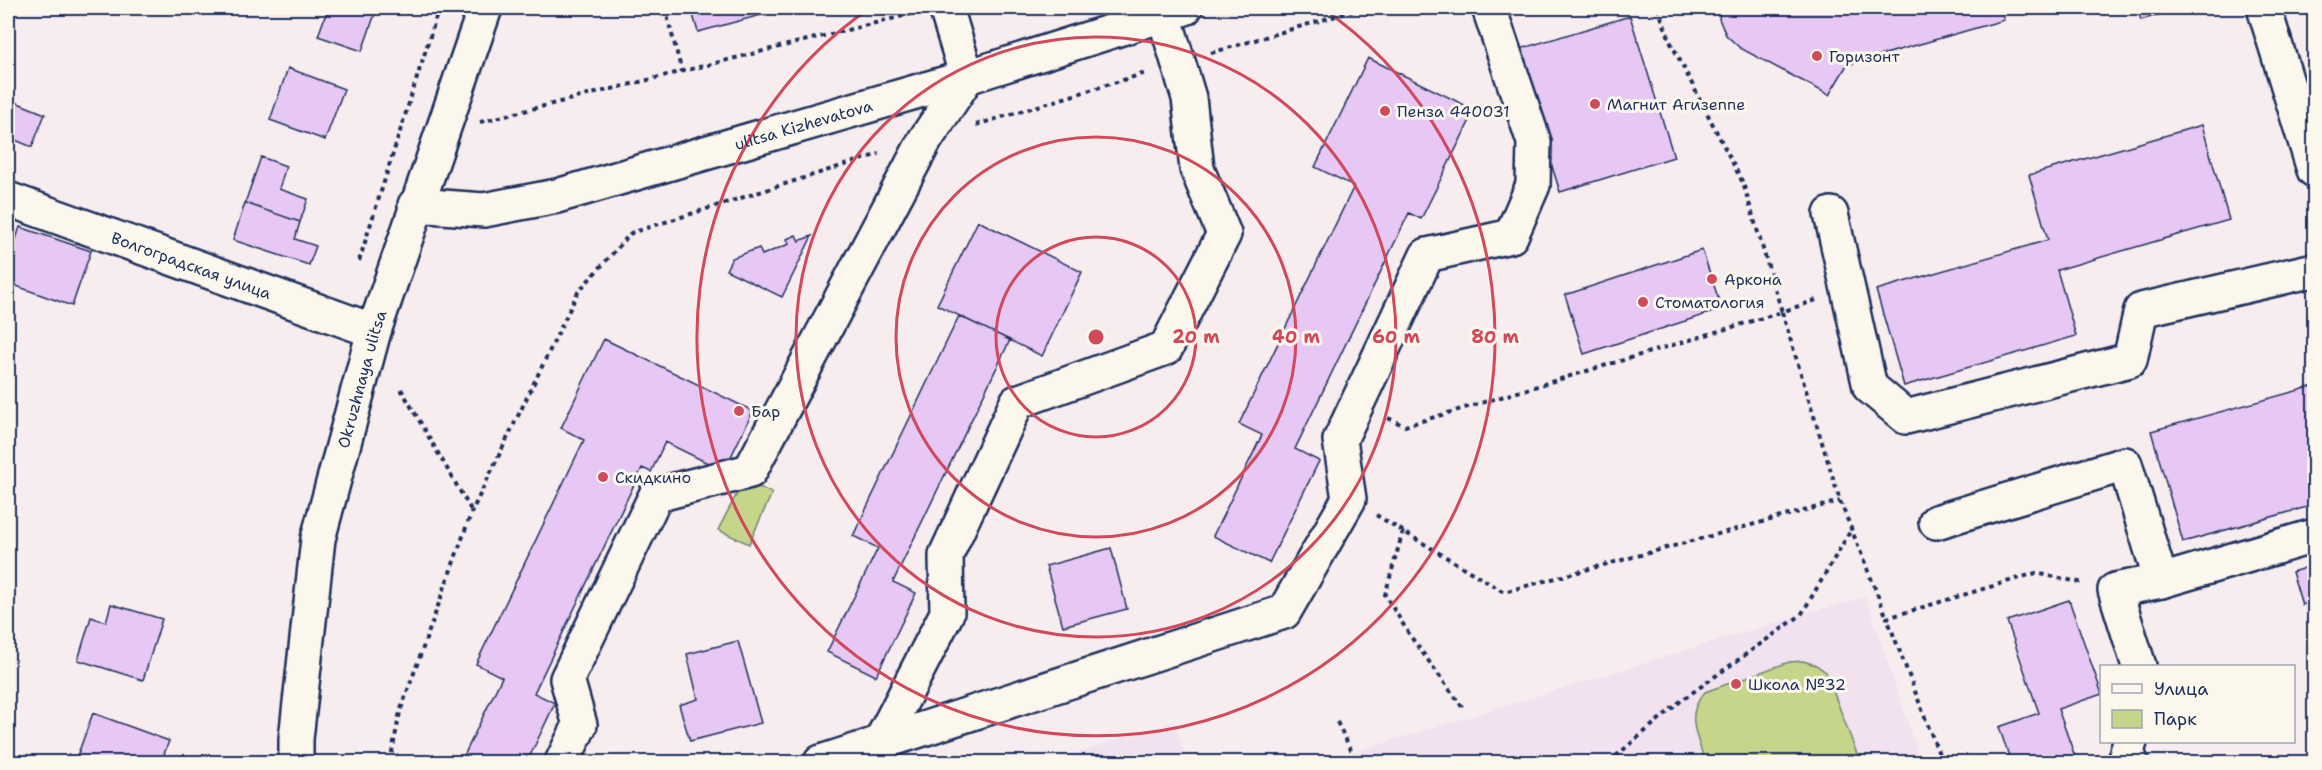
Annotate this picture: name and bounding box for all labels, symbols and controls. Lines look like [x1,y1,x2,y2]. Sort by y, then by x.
place label: Горизонт [1829,46,1900,67]
marker: Горизонт [1810,49,1824,63]
place label: Магнит Агизеппе [1607,94,1745,115]
street label: ulitsa Kizhevatova [732,95,875,154]
marker: Магнит Агизеппе [1588,97,1602,111]
place label: Пенза 440031 [1397,101,1510,122]
marker: Пенза 440031 [1378,104,1392,118]
street label: Волгоградская улица [109,227,274,304]
place label: Аркона [1724,269,1782,290]
marker: Аркона [1705,272,1719,286]
place label: Стоматология [1655,292,1765,313]
marker: Стоматология [1636,295,1650,309]
street label: Okruzhnaya ulitsa [332,307,391,450]
text: 20 m [1172,325,1220,349]
text: 40 m [1272,325,1320,349]
text: 60 m [1372,325,1420,349]
text: 80 m [1471,325,1519,349]
centre of rings [1086,327,1106,347]
place label: Бар [751,401,780,422]
marker: Бар [732,404,746,418]
place label: Скидкино [615,467,691,488]
marker: Скидкино [596,470,610,484]
legend [2100,665,2295,743]
place label: Школа №32 [1748,674,1846,695]
marker: Школа №32 [1729,677,1743,691]
text: Улица [2154,677,2208,701]
text: Парк [2154,707,2197,731]

